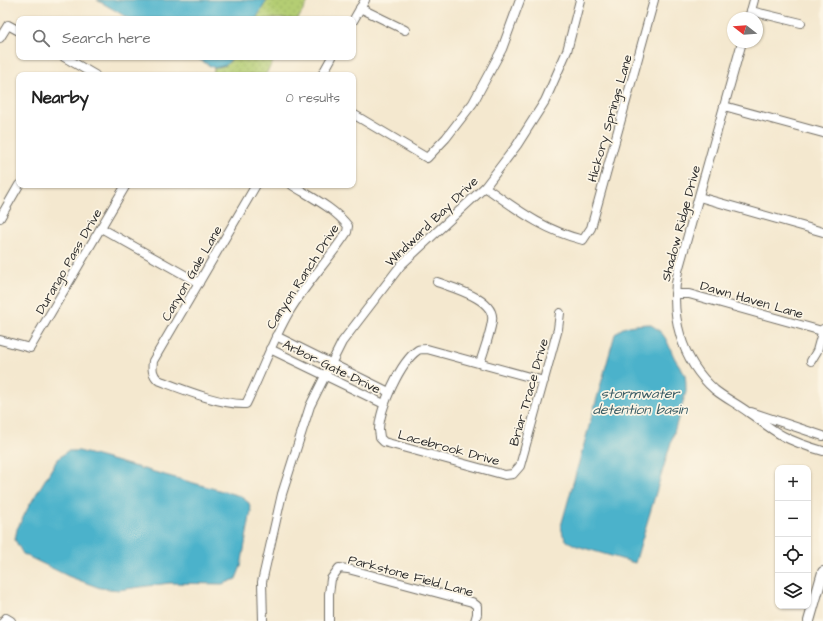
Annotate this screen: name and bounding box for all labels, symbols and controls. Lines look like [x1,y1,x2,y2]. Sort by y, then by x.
north arrow [727,12,763,48]
search box [16,16,356,60]
icon: search [30,27,52,49]
text: Search here [62,28,151,49]
street label: Hickory Springs Lane [583,52,638,184]
text: Nearby [32,86,89,110]
text: 0 results [285,89,340,107]
street label: Shadow Ridge Drive [657,163,706,283]
street label: Windward Bay Drive [381,172,483,272]
street label: Durango Pass Drive [31,205,107,318]
street label: Canyon Ranch Drive [262,220,344,333]
street label: Canyon Gale Lane [157,222,227,325]
street label: Dawn Haven Lane [698,277,805,323]
street label: Arbor Gate Drive [280,335,384,398]
street label: Briar Trace Drive [505,336,553,448]
water label: stormwater detention basin [593,384,688,420]
street label: Lacebrook Drive [396,426,502,470]
map controls [775,465,811,609]
button: + [775,465,811,501]
button: − [775,501,811,537]
button: locate [775,537,811,573]
street label: Parkstone Field Lane [346,551,475,601]
button: layers [775,573,811,609]

